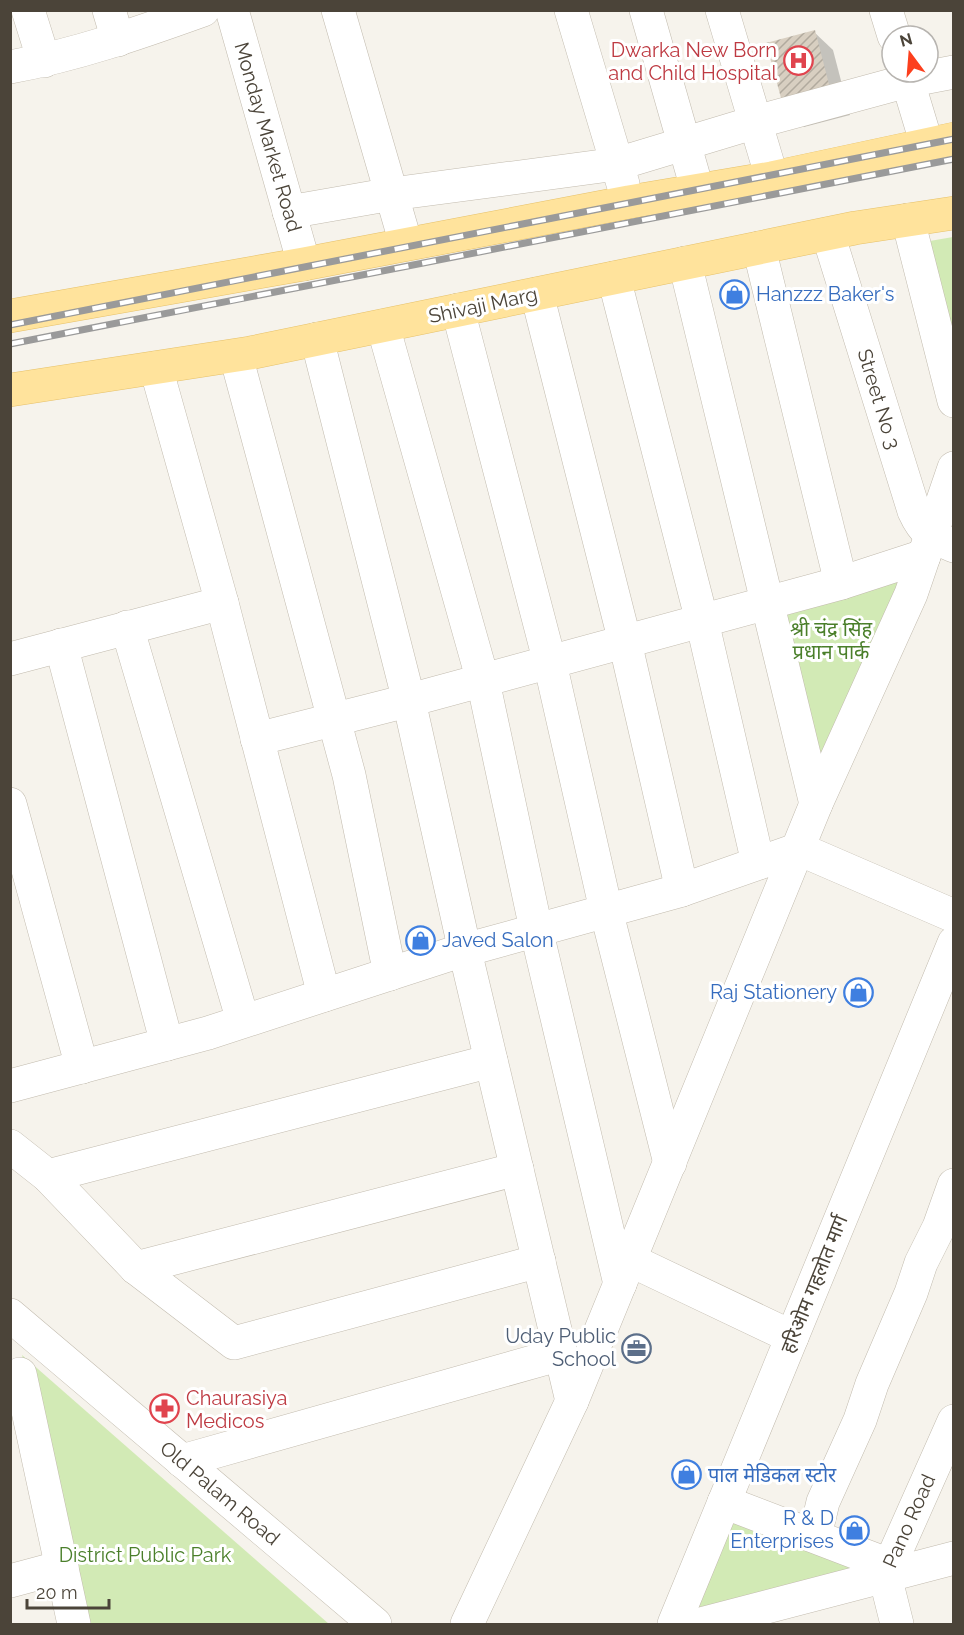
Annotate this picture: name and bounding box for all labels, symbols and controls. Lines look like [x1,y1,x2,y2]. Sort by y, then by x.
north arrow [880,24,940,84]
text: N [898,29,914,51]
place label: Dwarka New Born and Child Hospital [608,38,778,85]
street label: Monday Market Road [229,39,307,235]
hospital icon: Dwarka New Born and Child Hospital [782,45,814,77]
shop icon: Hanzzz Baker's [719,278,751,310]
street label: Shivaji Marg [426,282,540,328]
place label: Hanzzz Baker's [756,282,894,306]
street label: Street No 3 [852,346,906,452]
park label: श्री चंद्र सिंह प्रधान पार्क [790,617,872,664]
shop icon: Javed Salon [405,924,437,956]
place label: Javed Salon [442,928,554,952]
shop icon: Raj Stationery [842,976,874,1008]
place label: Raj Stationery [710,980,837,1004]
street label: हरिओम गहलोत मार्ग [775,1210,853,1357]
place label: Uday Public School [505,1324,617,1371]
office icon: Uday Public School [621,1332,653,1364]
place label: Chaurasiya Medicos [186,1386,288,1433]
pharmacy icon: Chaurasiya Medicos [149,1393,181,1425]
street label: Old Palam Road [155,1436,285,1550]
shop icon: पाल मेडिकल स्टोर [671,1459,703,1491]
place label: पाल मेडिकल स्टोर [708,1463,837,1487]
street label: Pano Road [878,1471,940,1571]
place label: R & D Enterprises [730,1506,834,1553]
shop icon: R & D Enterprises [839,1514,871,1546]
park label: District Public Park [59,1543,232,1567]
scale bar [27,1572,110,1610]
text: 20 m [36,1582,78,1603]

